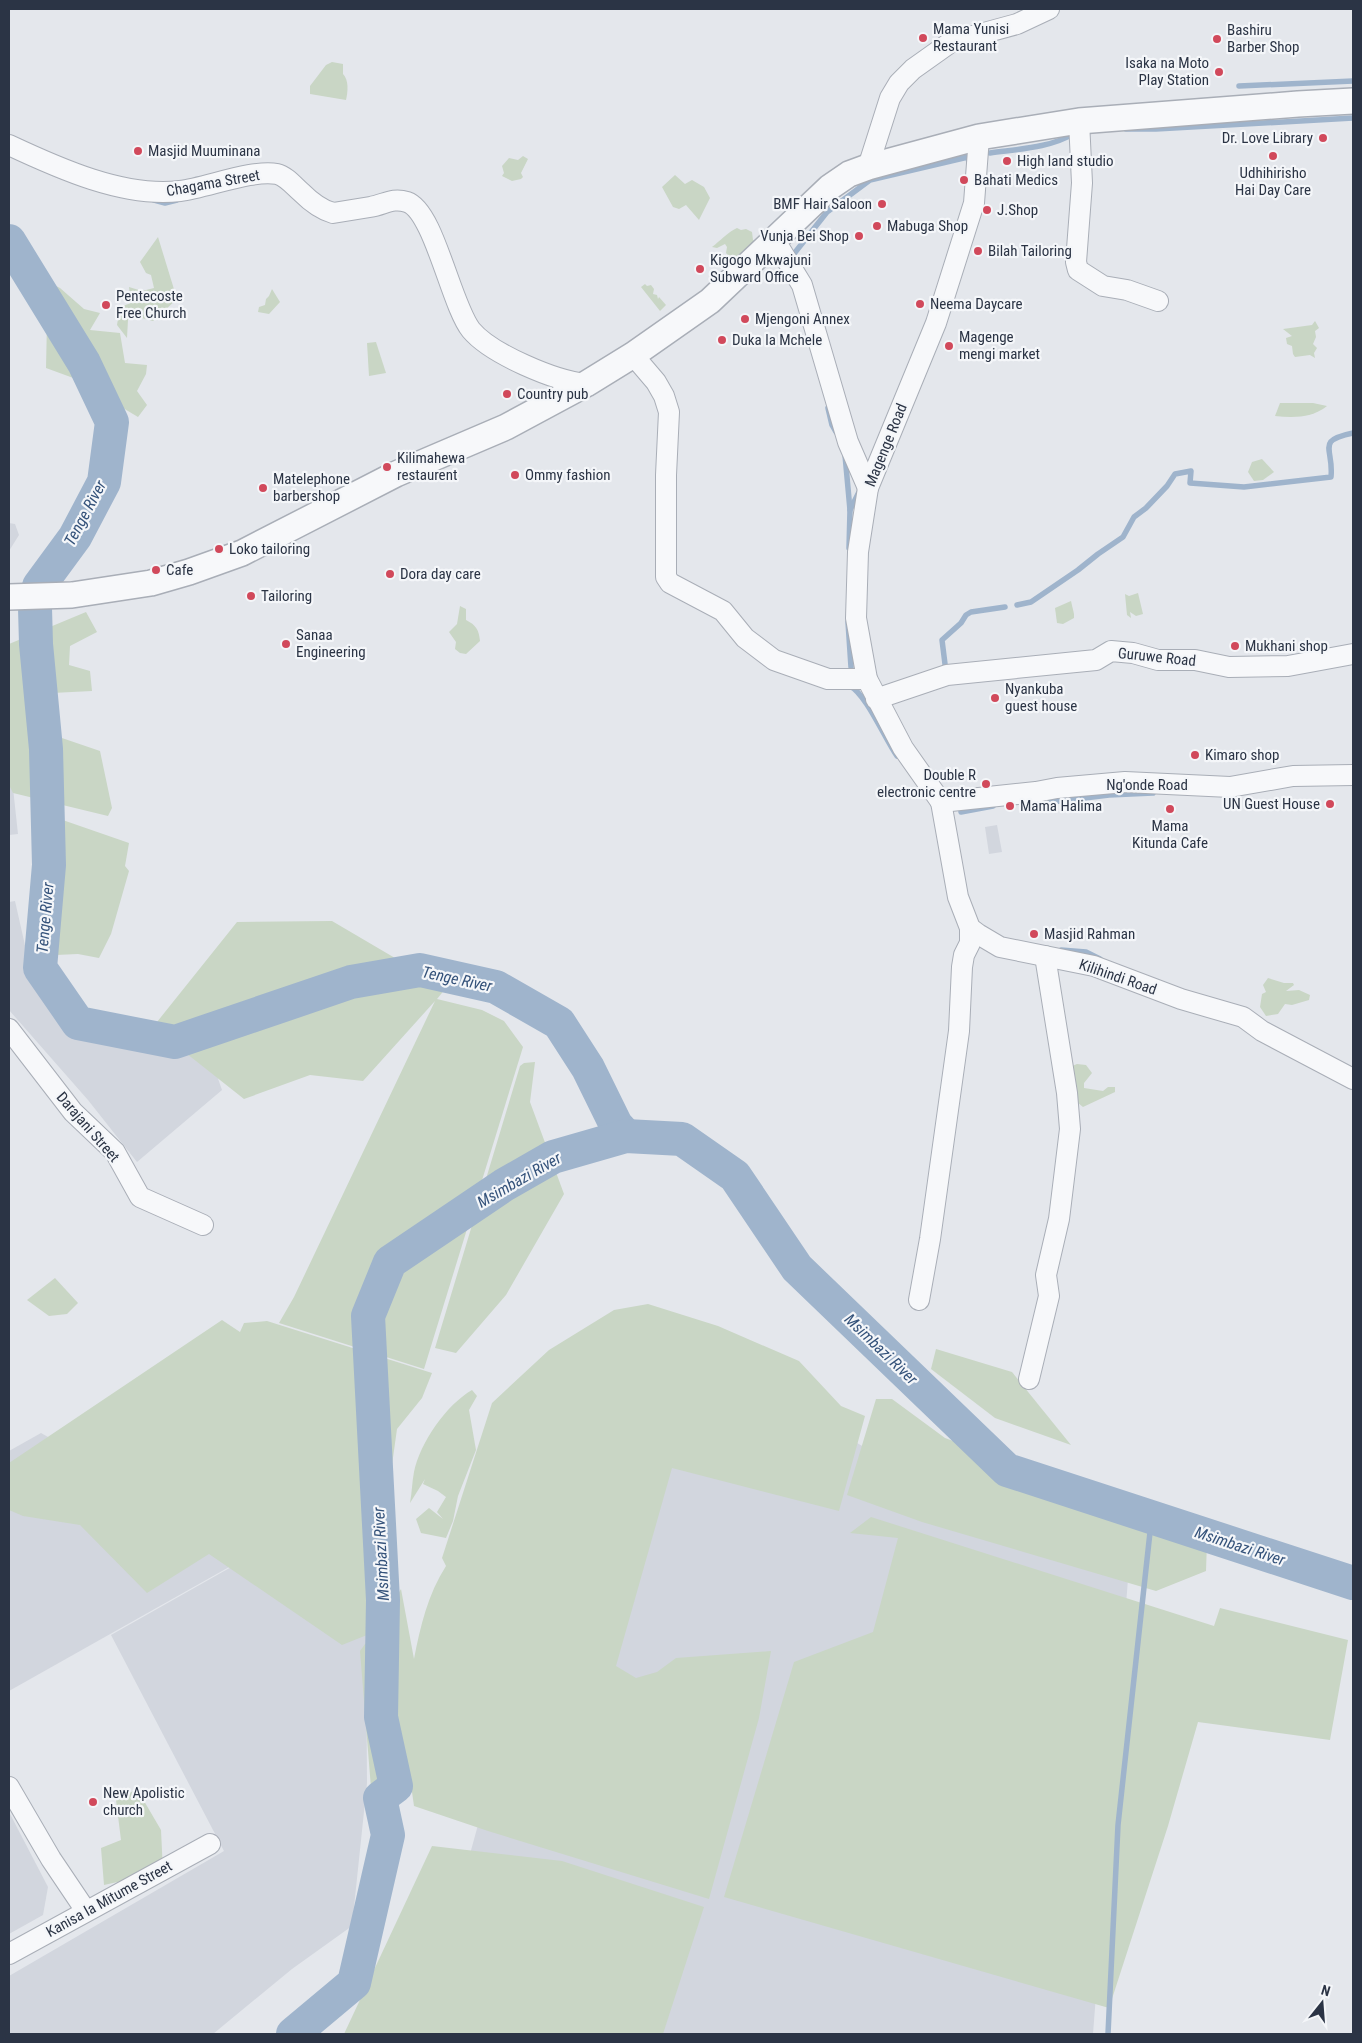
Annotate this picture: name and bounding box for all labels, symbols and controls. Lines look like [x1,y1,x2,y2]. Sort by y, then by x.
place label: Mama Yunisi Restaurant [933,20,1009,55]
place label: Bashiru Barber Shop [1227,21,1299,56]
marker: Mama Yunisi Restaurant [917,32,929,44]
marker: Bashiru Barber Shop [1211,33,1223,45]
place label: Isaka na Moto Play Station [1125,54,1209,89]
marker: Isaka na Moto Play Station [1213,66,1225,78]
place label: Dr. Love Library [1222,129,1313,147]
marker: Dr. Love Library [1317,132,1329,144]
place label: Masjid Muuminana [148,142,261,160]
marker: Masjid Muuminana [132,145,144,157]
marker: Udhihirisho Hai Day Care [1267,150,1279,162]
place label: High land studio [1017,152,1114,170]
marker: High land studio [1001,155,1013,167]
place label: Udhihirisho Hai Day Care [1235,164,1311,199]
street label: Chagama Street [165,166,261,200]
place label: Bahati Medics [974,171,1058,189]
marker: Bahati Medics [958,174,970,186]
place label: BMF Hair Saloon [773,195,872,213]
marker: BMF Hair Saloon [876,198,888,210]
place label: J.Shop [997,201,1038,219]
marker: J.Shop [981,204,993,216]
place label: Mabuga Shop [887,217,968,235]
marker: Mabuga Shop [871,220,883,232]
place label: Vunja Bei Shop [760,227,849,245]
marker: Vunja Bei Shop [853,230,865,242]
place label: Bilah Tailoring [988,242,1072,260]
marker: Bilah Tailoring [972,245,984,257]
place label: Kigogo Mkwajuni Subward Office [710,251,811,286]
marker: Kigogo Mkwajuni Subward Office [694,263,706,275]
place label: Pentecoste Free Church [116,287,187,322]
place label: Neema Daycare [930,295,1023,313]
marker: Neema Daycare [914,298,926,310]
marker: Pentecoste Free Church [100,299,112,311]
place label: Mjengoni Annex [755,310,850,328]
marker: Mjengoni Annex [739,313,751,325]
place label: Magenge mengi market [959,328,1040,363]
place label: Duka la Mchele [732,331,822,349]
marker: Duka la Mchele [716,334,728,346]
marker: Magenge mengi market [943,340,955,352]
place label: Country pub [517,385,588,403]
marker: Country pub [501,388,513,400]
street label: Magenge Road [861,401,911,489]
place label: Kilimahewa restaurent [397,449,465,484]
marker: Kilimahewa restaurent [381,461,393,473]
place label: Ommy fashion [525,466,611,484]
marker: Ommy fashion [509,469,521,481]
place label: Matelephone barbershop [273,470,350,505]
water label: Tenge River [60,476,111,549]
marker: Matelephone barbershop [257,482,269,494]
place label: Loko tailoring [229,540,310,558]
marker: Loko tailoring [213,543,225,555]
place label: Cafe [166,561,193,579]
marker: Cafe [150,564,162,576]
place label: Dora day care [400,565,481,583]
marker: Dora day care [384,568,396,580]
place label: Tailoring [261,587,312,605]
marker: Tailoring [245,590,257,602]
place label: Sanaa Engineering [296,626,366,661]
place label: Mukhani shop [1245,637,1328,655]
marker: Sanaa Engineering [280,638,292,650]
marker: Mukhani shop [1229,640,1241,652]
street label: Guruwe Road [1117,644,1197,670]
place label: Nyankuba guest house [1005,680,1077,715]
marker: Nyankuba guest house [989,692,1001,704]
place label: Kimaro shop [1205,746,1280,764]
marker: Kimaro shop [1189,749,1201,761]
place label: Double R electronic centre [877,766,976,801]
street label: Ng'onde Road [1106,776,1188,794]
marker: Double R electronic centre [980,778,992,790]
place label: UN Guest House [1223,795,1320,813]
place label: Mama Halima [1020,797,1102,815]
marker: UN Guest House [1324,798,1336,810]
marker: Mama Halima [1004,800,1016,812]
marker: Mama Kitunda Cafe [1164,803,1176,815]
place label: Mama Kitunda Cafe [1132,817,1208,852]
water label: Tenge River [32,881,58,954]
place label: Masjid Rahman [1044,925,1135,943]
marker: Masjid Rahman [1028,928,1040,940]
street label: Kilihindi Road [1077,955,1159,999]
water label: Tenge River [420,962,495,996]
street label: Darajani Street [53,1088,123,1166]
water label: Msimbazi River [474,1148,565,1212]
water label: Msimbazi River [841,1310,922,1389]
water label: Msimbazi River [369,1506,393,1601]
water label: Msimbazi River [1193,1523,1289,1570]
place label: New Apolistic church [103,1784,185,1819]
marker: New Apolistic church [87,1796,99,1808]
street label: Kanisa la Mitume Street [43,1857,175,1941]
north arrow [1297,1978,1347,2028]
text: N [1319,1982,1332,1999]

